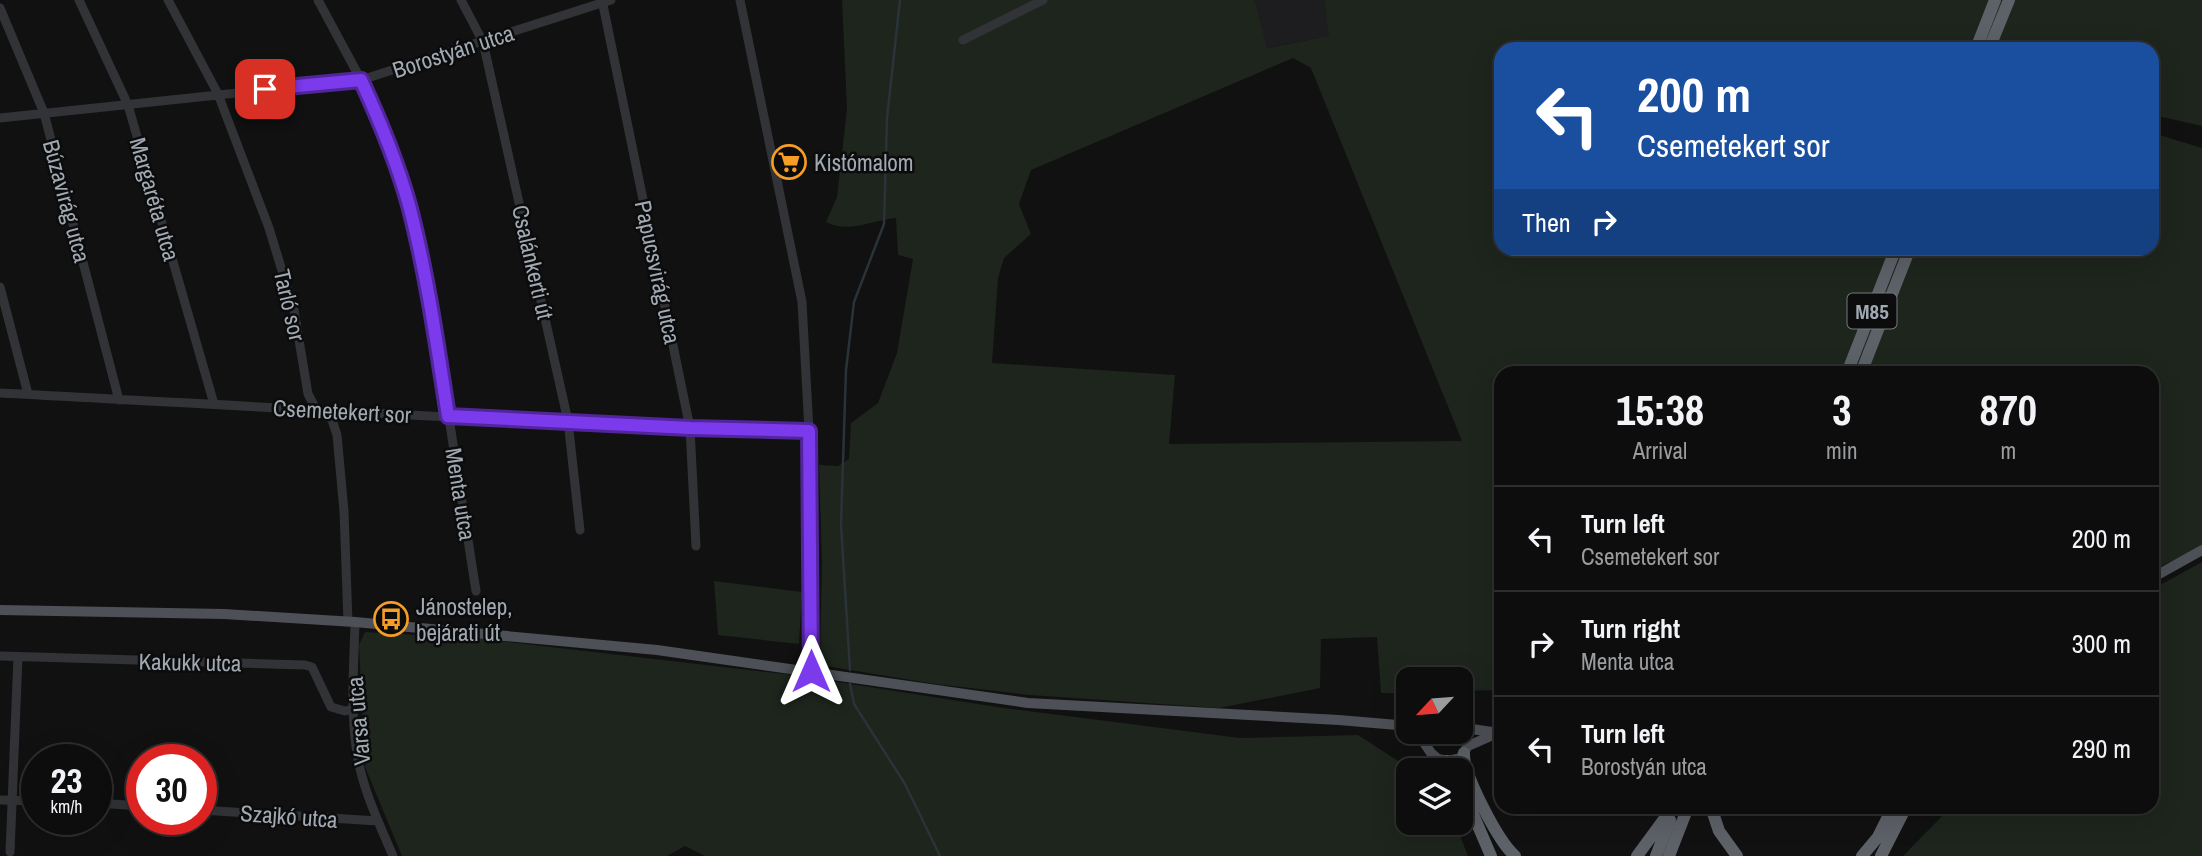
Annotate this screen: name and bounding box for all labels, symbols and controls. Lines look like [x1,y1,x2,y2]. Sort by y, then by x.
street label: Borostyán utca [388,17,518,85]
pin [235,59,295,119]
text: 200 m [1637,61,1751,127]
icon: arrive [246,70,284,108]
icon: left [1522,70,1613,161]
text: Csemetekert sor [1637,124,1829,167]
street label: Margaréta utca [123,134,188,265]
street label: Búzavirág utca [36,136,98,266]
supermarket icon: Kistómalom [770,143,808,181]
place label: Kistómalom [814,147,914,178]
street label: Papucsvirág utca [628,198,688,347]
street label: Csalánkerti út [505,202,561,322]
icon: right [1585,203,1623,241]
text: Then [1522,205,1571,240]
street label: Tarló sor [267,266,313,345]
road number: M85 [1848,294,1896,328]
text: 15:38 [1616,382,1704,438]
text: 3 [1832,382,1851,438]
text: 870 [1980,382,2037,438]
street label: Csemetekert sor [272,392,413,430]
text: Arrival [1633,435,1687,466]
text: min [1826,435,1858,466]
text: m [2000,435,2016,466]
street label: Menta utca [438,445,484,543]
text: Turn left [1581,506,1665,541]
icon: left [1522,520,1560,558]
text: 200 m [2072,521,2131,556]
text: Csemetekert sor [1581,541,1719,572]
place label: Jánostelep, bejárati út [416,591,512,648]
bus stop icon: Jánostelep, bejárati út [372,600,410,638]
text: Turn right [1581,611,1680,646]
icon: right [1522,625,1560,663]
text: 300 m [2072,626,2131,661]
position arrow [774,634,848,708]
street label: Kakukk utca [138,646,242,678]
text: Menta utca [1581,646,1674,677]
north arrow [1396,667,1474,744]
map controls [1396,667,1473,835]
street label: Varsa utca [339,675,377,767]
text: Turn left [1581,716,1665,751]
icon: left [1522,730,1560,768]
text: 290 m [2072,731,2131,766]
speed limit sign: 30 [126,744,217,835]
text: Borostyán utca [1581,751,1707,782]
text: 23 [51,757,82,804]
button: layers [1396,758,1473,835]
text: km/h [51,794,83,819]
street label: Szajkó utca [239,797,339,835]

